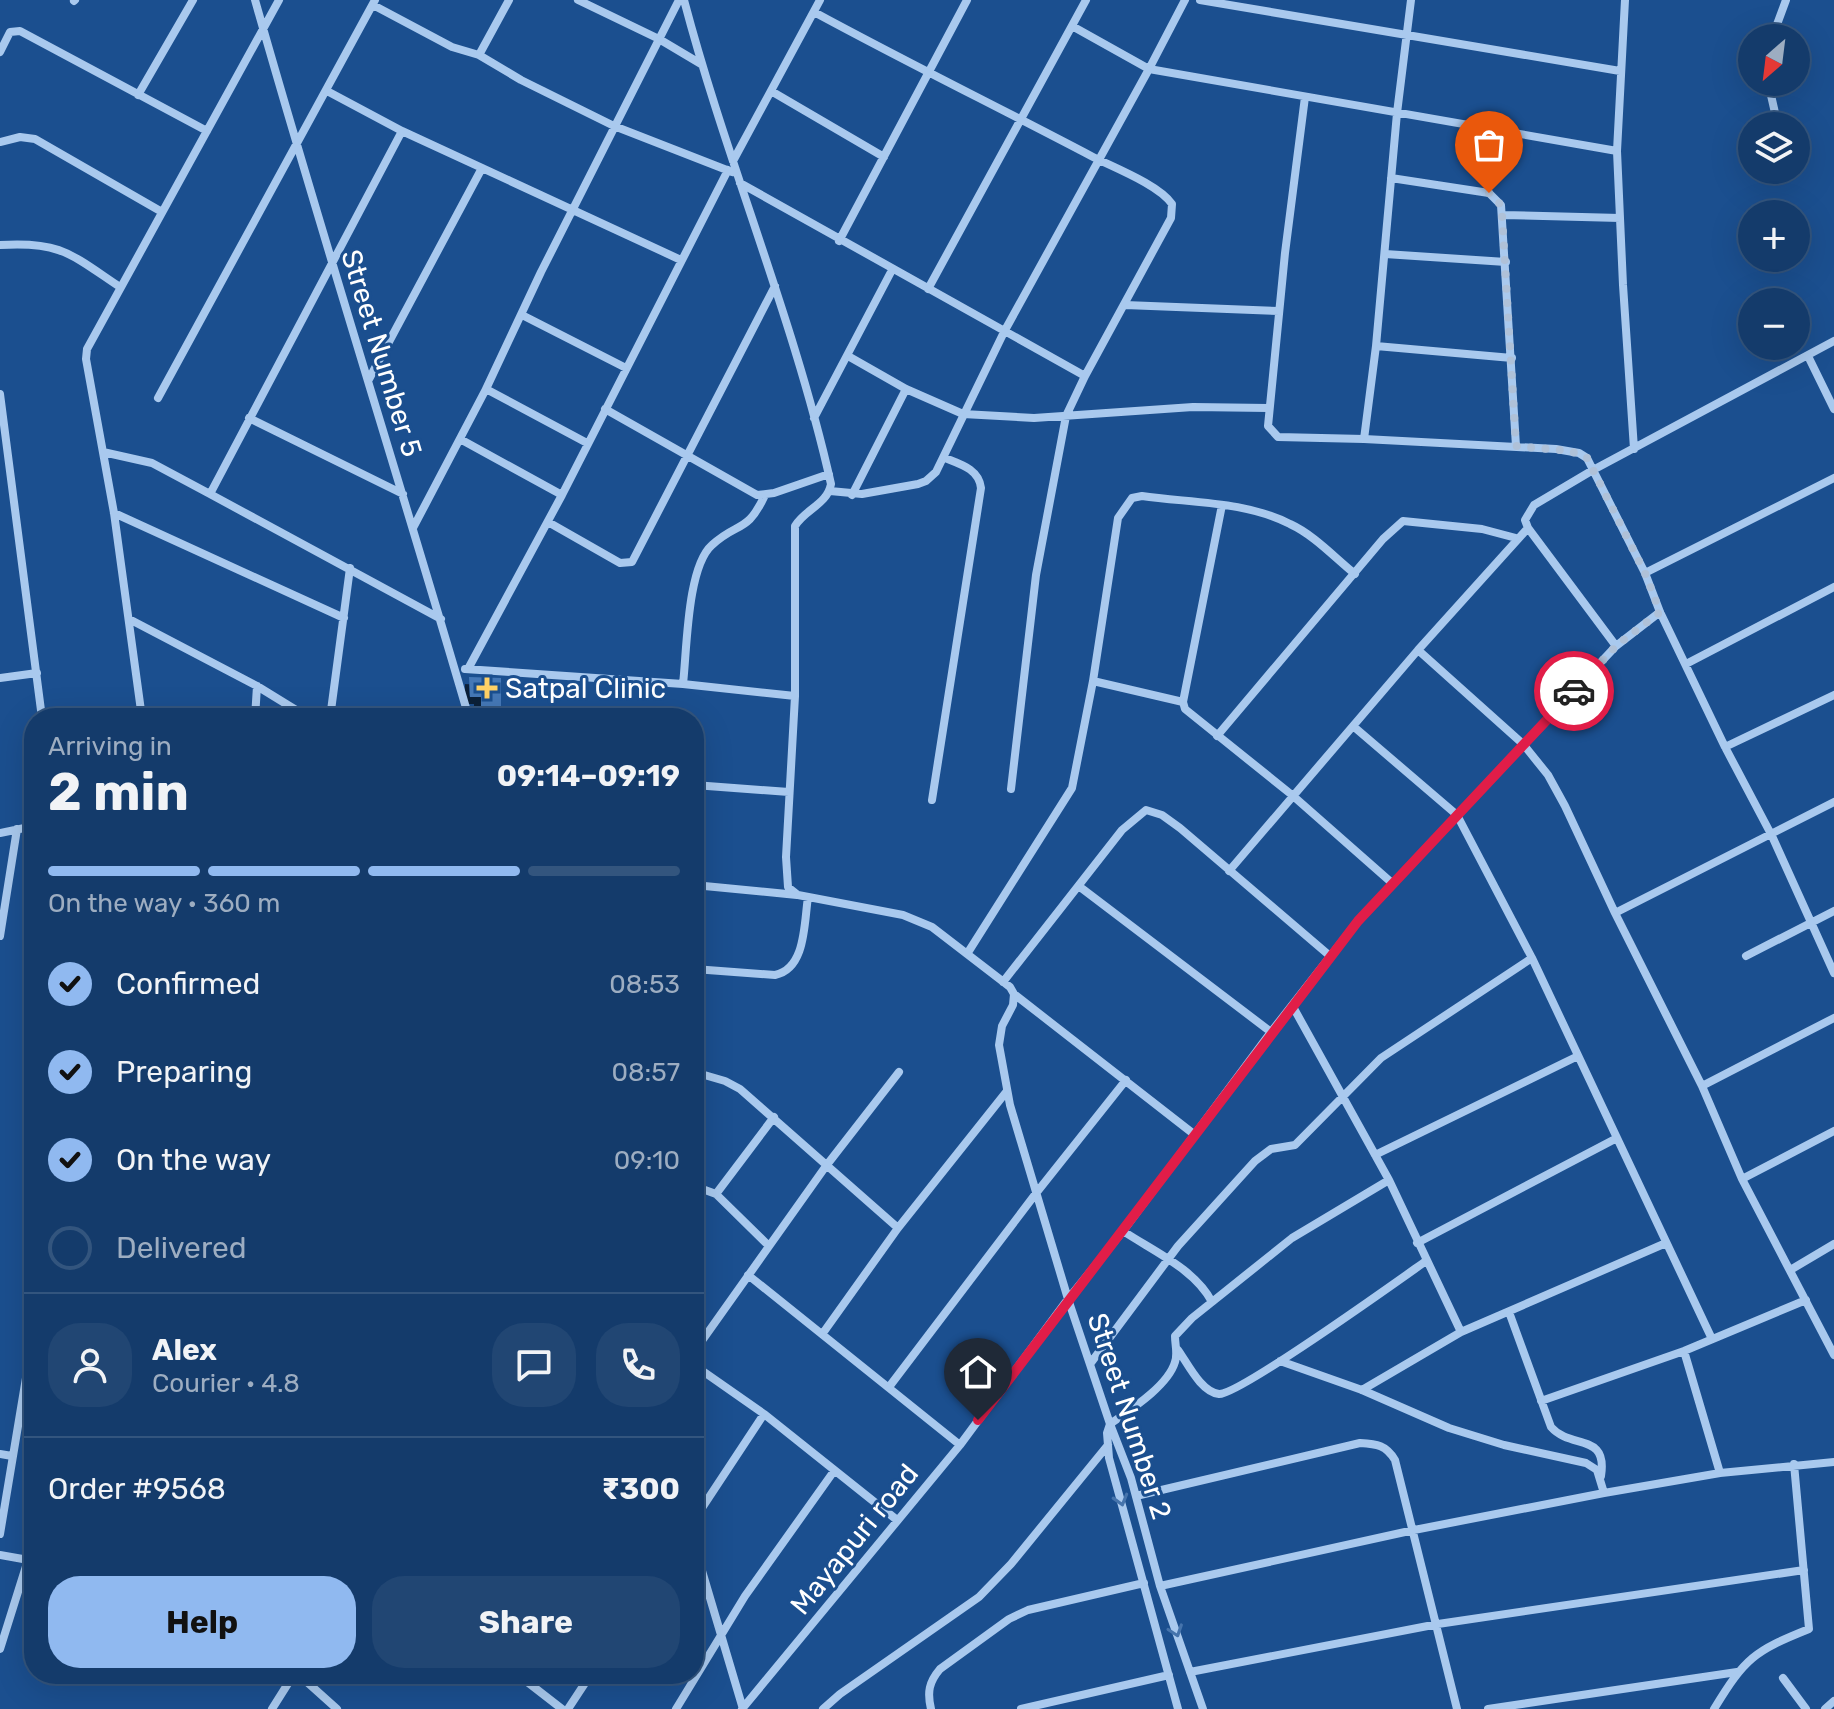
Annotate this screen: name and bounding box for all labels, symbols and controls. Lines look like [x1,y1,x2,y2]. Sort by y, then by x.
north arrow [1738,24,1810,96]
map controls [1738,24,1810,360]
pin [1455,111,1523,193]
button: layers [1738,112,1810,184]
icon: bag [1467,123,1511,167]
button: + [1738,200,1810,272]
street label: Street Number 5 [334,246,429,461]
button: − [1738,288,1810,360]
courier [1534,651,1614,731]
icon: car [1552,669,1596,713]
place label: Satpal Clinic [505,672,666,705]
marker: Satpal Clinic [476,677,498,699]
text: Arriving in [48,731,172,762]
text: 09:14–09:19 [497,758,680,794]
text: 2 min [48,761,189,823]
text: On the way · 360 m [48,888,280,919]
icon: check [48,962,92,1006]
text: Confirmed [116,966,260,1002]
text: 08:53 [609,969,680,1000]
icon: check [48,1050,92,1094]
text: Preparing [116,1054,252,1090]
text: 08:57 [612,1057,680,1088]
icon: check [48,1138,92,1182]
text: On the way [116,1142,271,1178]
text: 09:10 [614,1145,680,1176]
text: Delivered [116,1230,247,1266]
street label: Street Number 2 [1081,1309,1178,1523]
button: person [48,1323,132,1407]
button: chat [492,1323,576,1407]
button: phone [596,1323,680,1407]
text: Alex [152,1332,217,1368]
pin [944,1338,1012,1420]
icon: home [956,1350,1000,1394]
text: Courier · 4.8 [152,1368,300,1399]
street label: Mayapuri road [784,1457,925,1621]
text: Order #9568 [48,1471,226,1507]
text: ₹300 [601,1471,680,1507]
one-way arrow [1112,1492,1128,1506]
button: Help [48,1576,356,1668]
button: Share [372,1576,680,1668]
one-way arrow [1166,1623,1182,1637]

